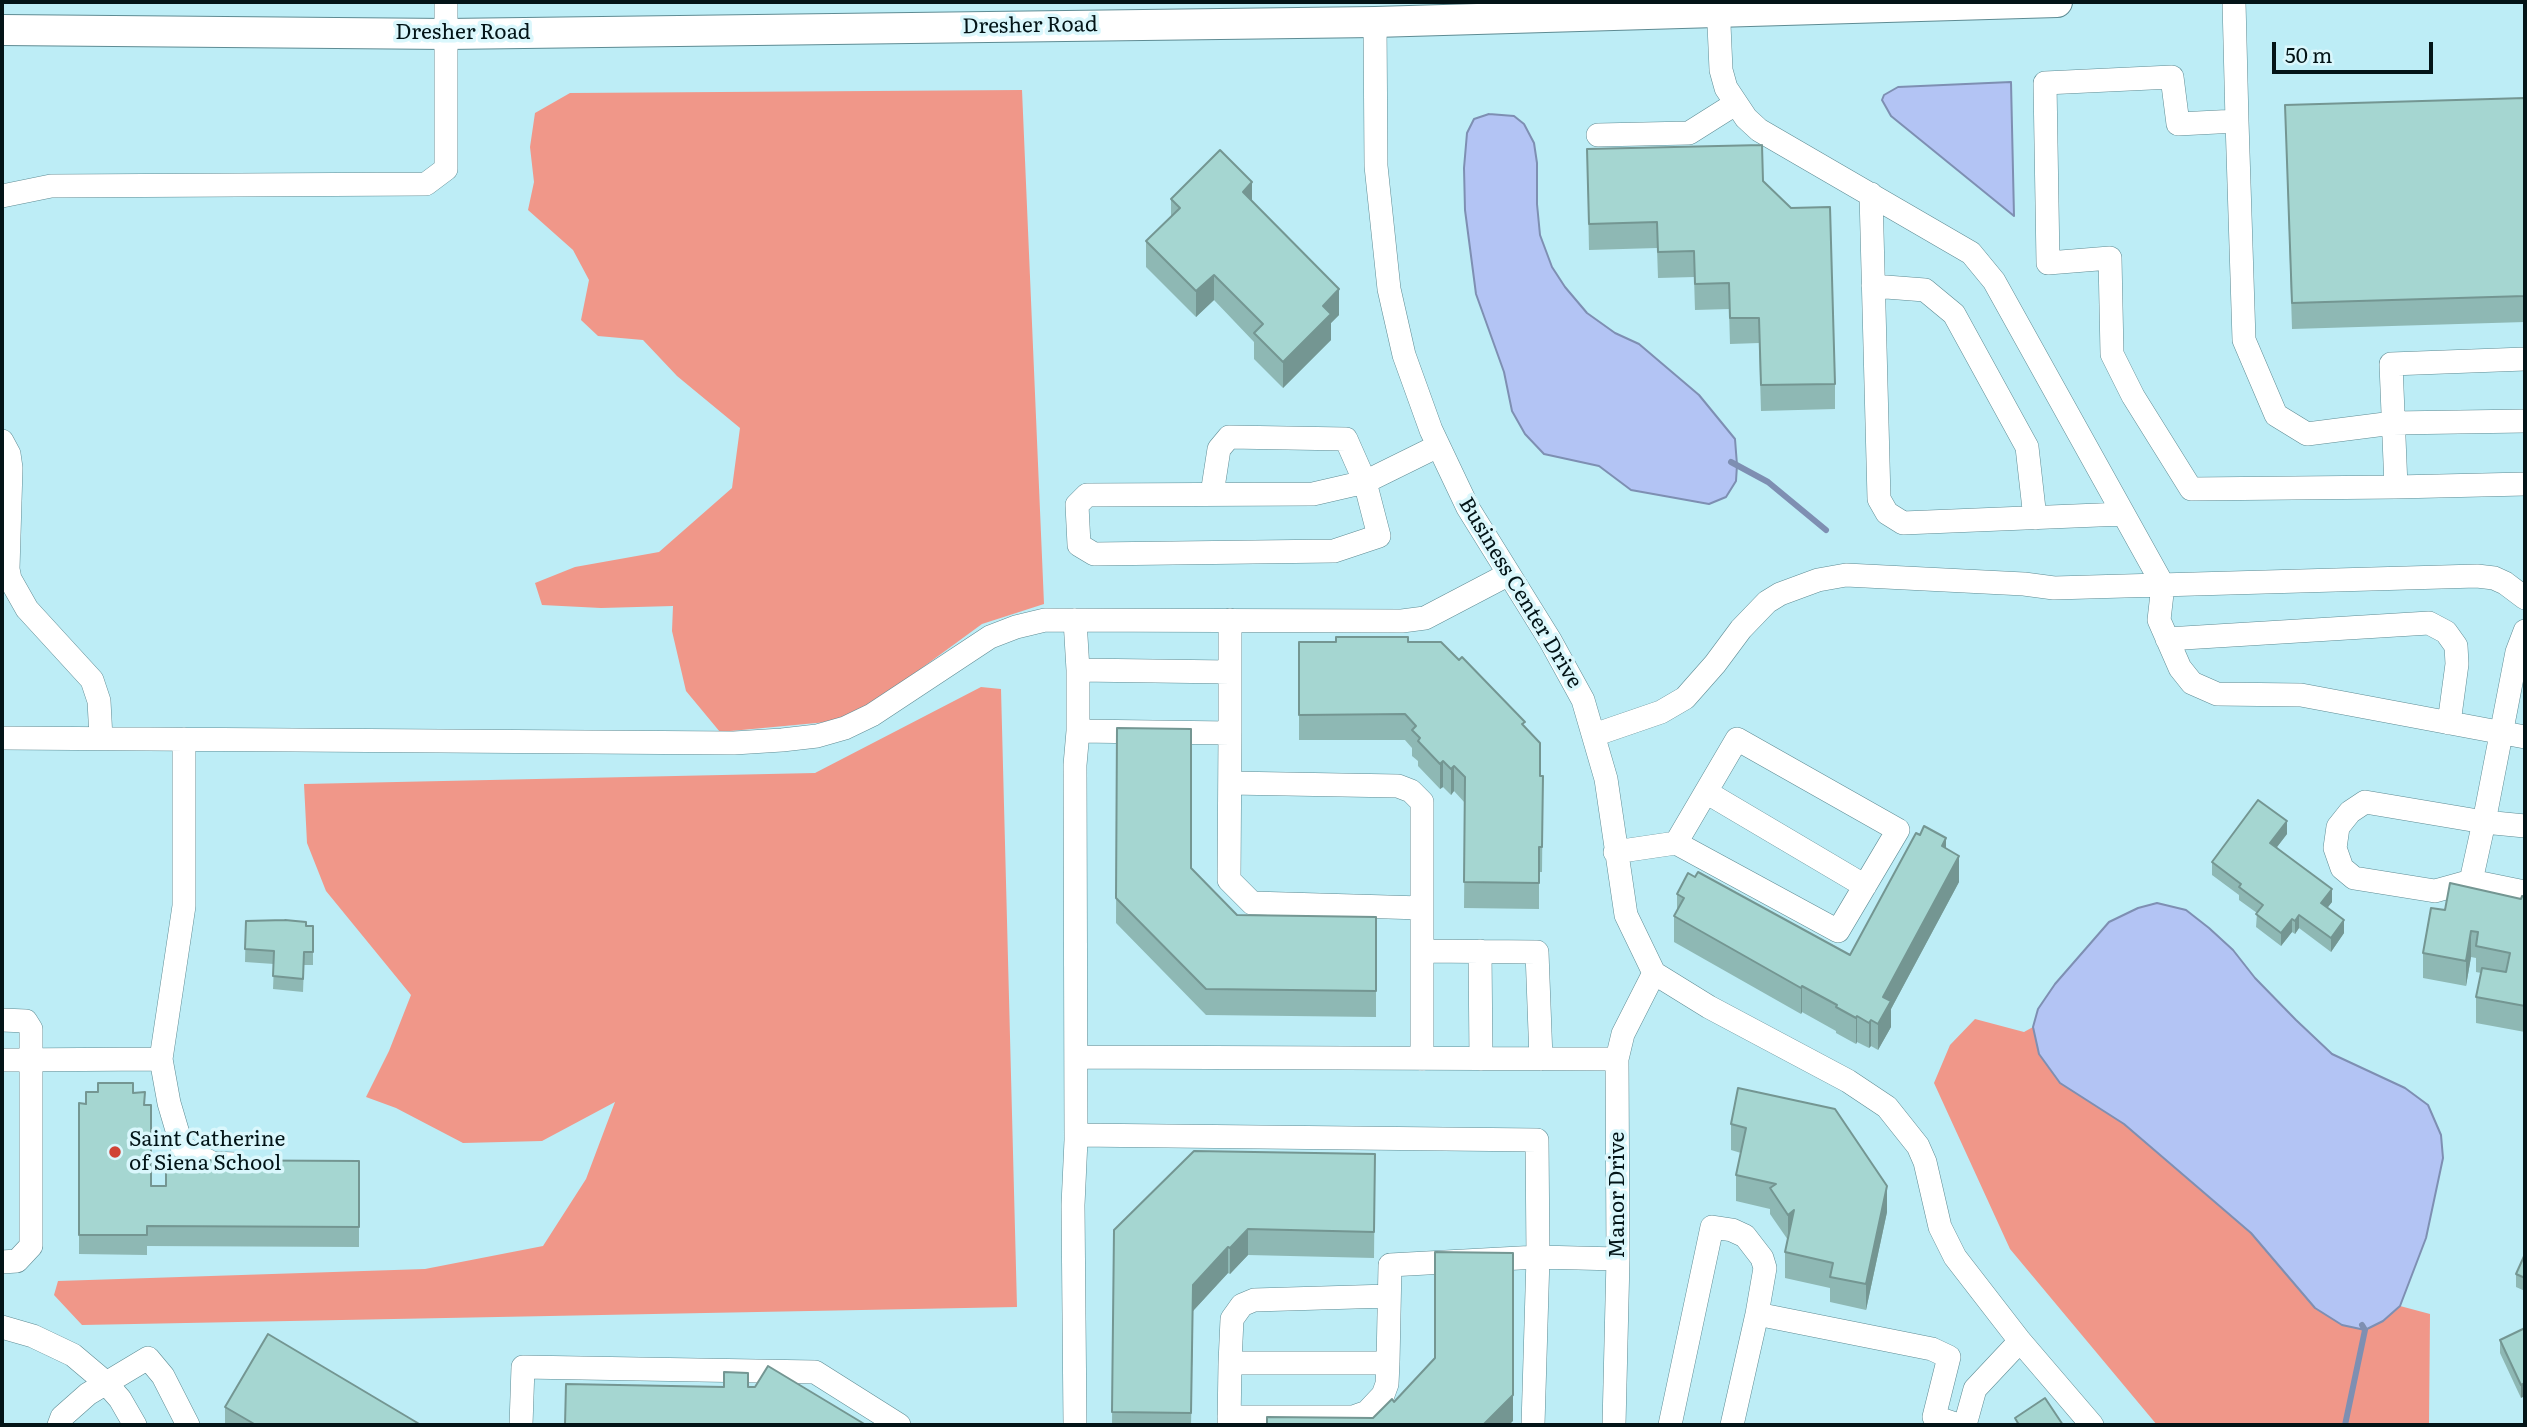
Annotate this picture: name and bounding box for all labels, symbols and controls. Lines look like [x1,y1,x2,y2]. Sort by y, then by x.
street label: Dresher Road [962,12,1098,40]
street label: Dresher Road [395,20,531,46]
scale bar [2275,28,2436,72]
text: 50 m [2285,38,2332,69]
street label: Business Center Drive [1453,493,1587,693]
place label: Saint Catherine of Siena School [129,1127,285,1177]
street label: Manor Drive [1605,1132,1631,1258]
marker: Saint Catherine of Siena School [107,1144,123,1160]

